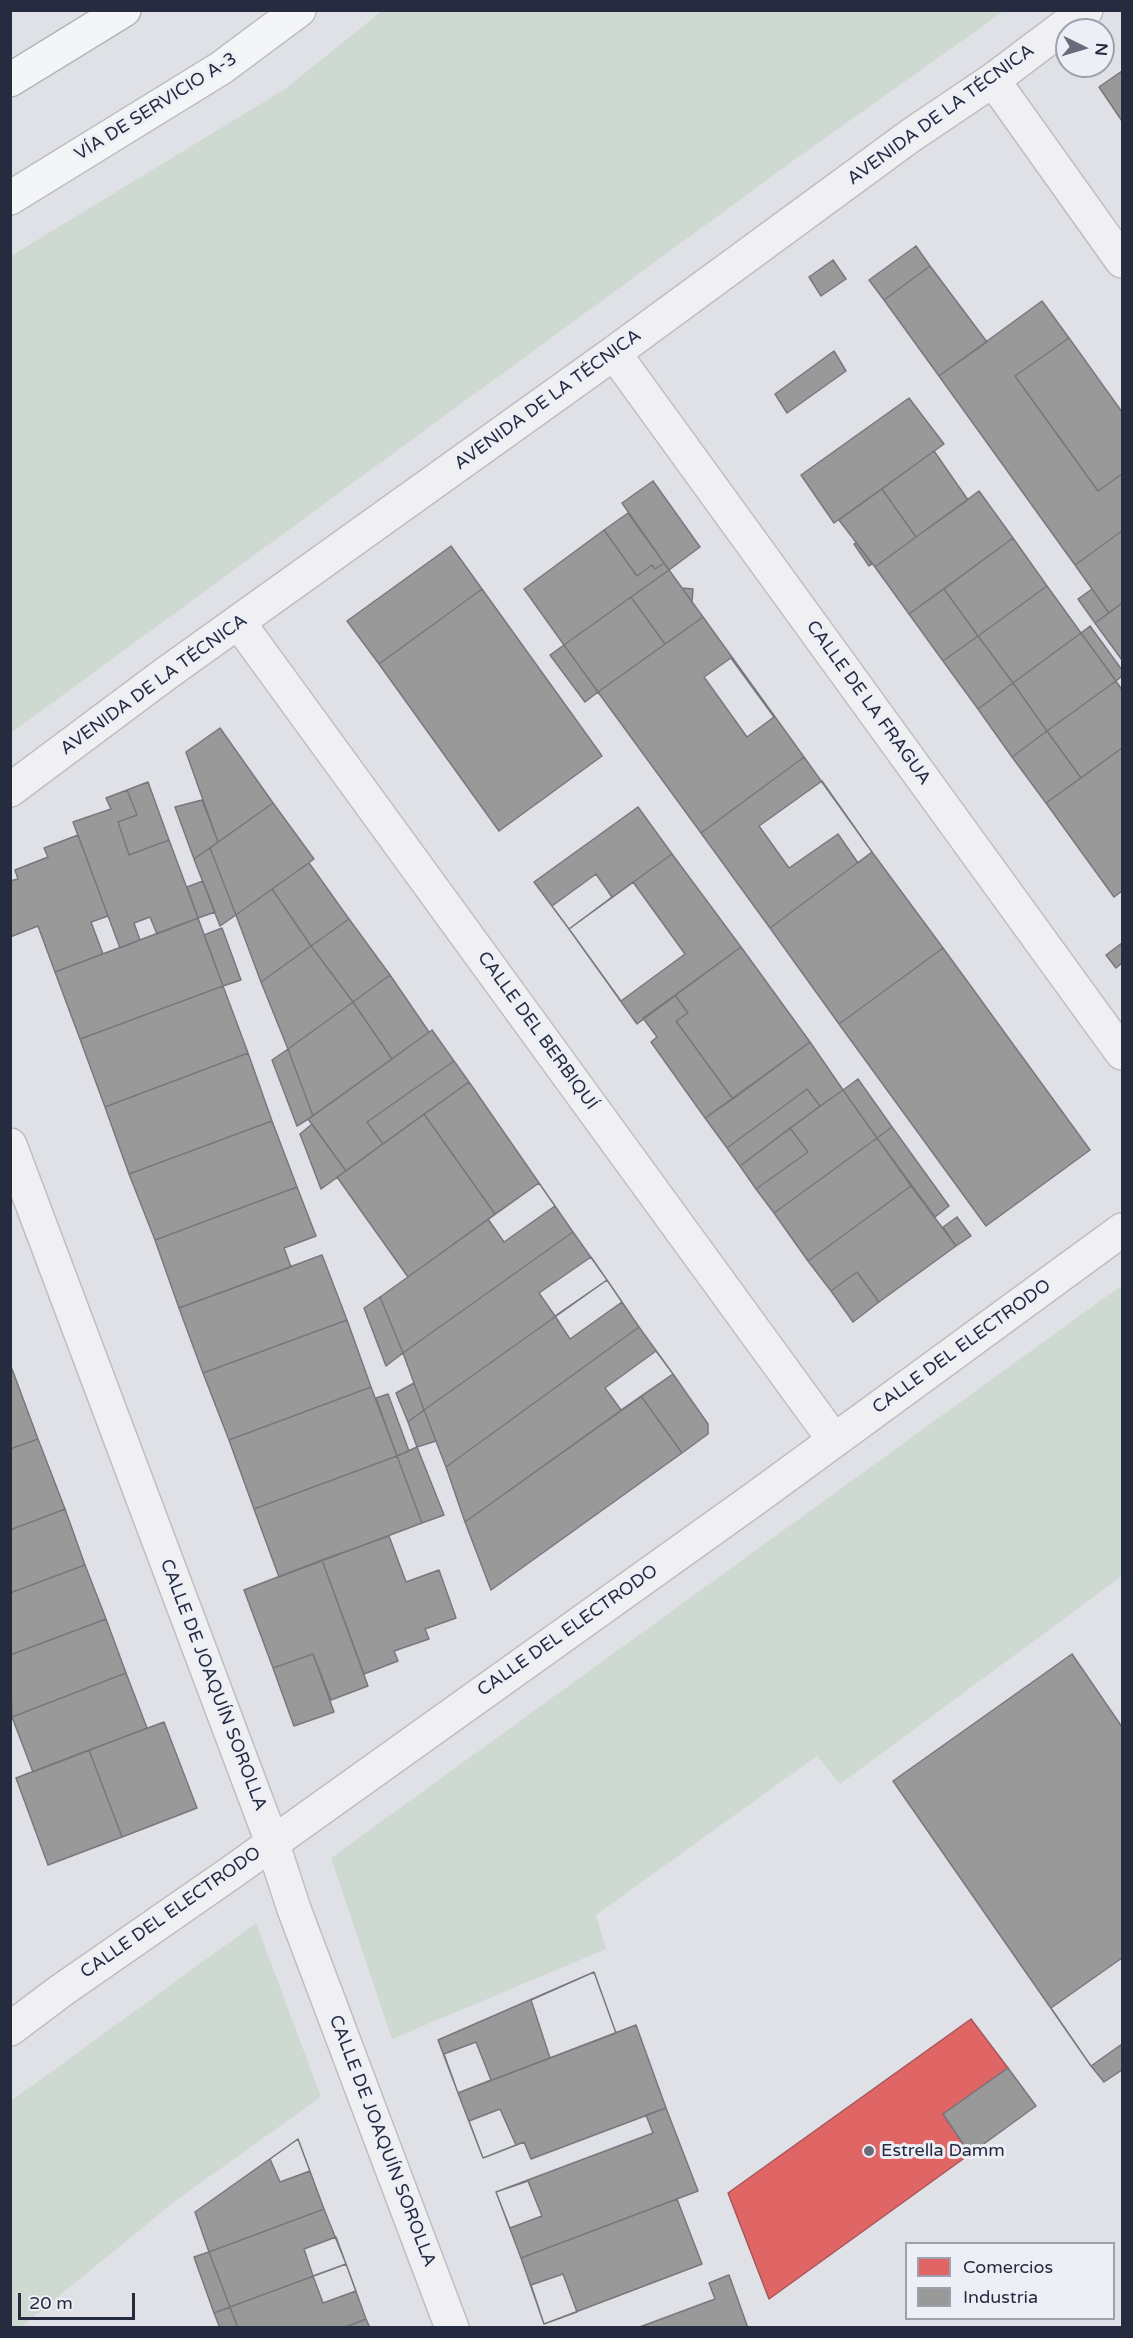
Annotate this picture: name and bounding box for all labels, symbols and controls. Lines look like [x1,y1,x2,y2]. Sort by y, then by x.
north arrow [1055,18,1115,78]
street label: AVENIDA DE LA TÉCNICA [843,40,1039,190]
text: N [1090,42,1111,57]
street label: VÍA DE SERVICIO A-3 [71,48,241,166]
street label: AVENIDA DE LA TÉCNICA [450,325,646,475]
street label: AVENIDA DE LA TÉCNICA [56,610,252,760]
street label: CALLE DE LA FRAGUA [801,617,935,789]
street label: CALLE DEL BERBIQUÍ [472,948,602,1114]
street label: CALLE DEL ELECTRODO [869,1275,1055,1419]
street label: CALLE DE JOAQUÍN SOROLLA [155,1556,271,1814]
street label: CALLE DEL ELECTRODO [474,1560,662,1702]
street label: CALLE DEL ELECTRODO [77,1842,265,1984]
street label: CALLE DE JOAQUÍN SOROLLA [324,2012,440,2270]
place label: Estrella Damm [881,2140,1005,2162]
marker: Estrella Damm [862,2144,876,2158]
legend [905,2242,1115,2320]
text: Comercios [963,2256,1053,2278]
scale bar [21,2281,138,2319]
text: Industria [963,2286,1038,2308]
text: 20 m [29,2292,73,2314]

